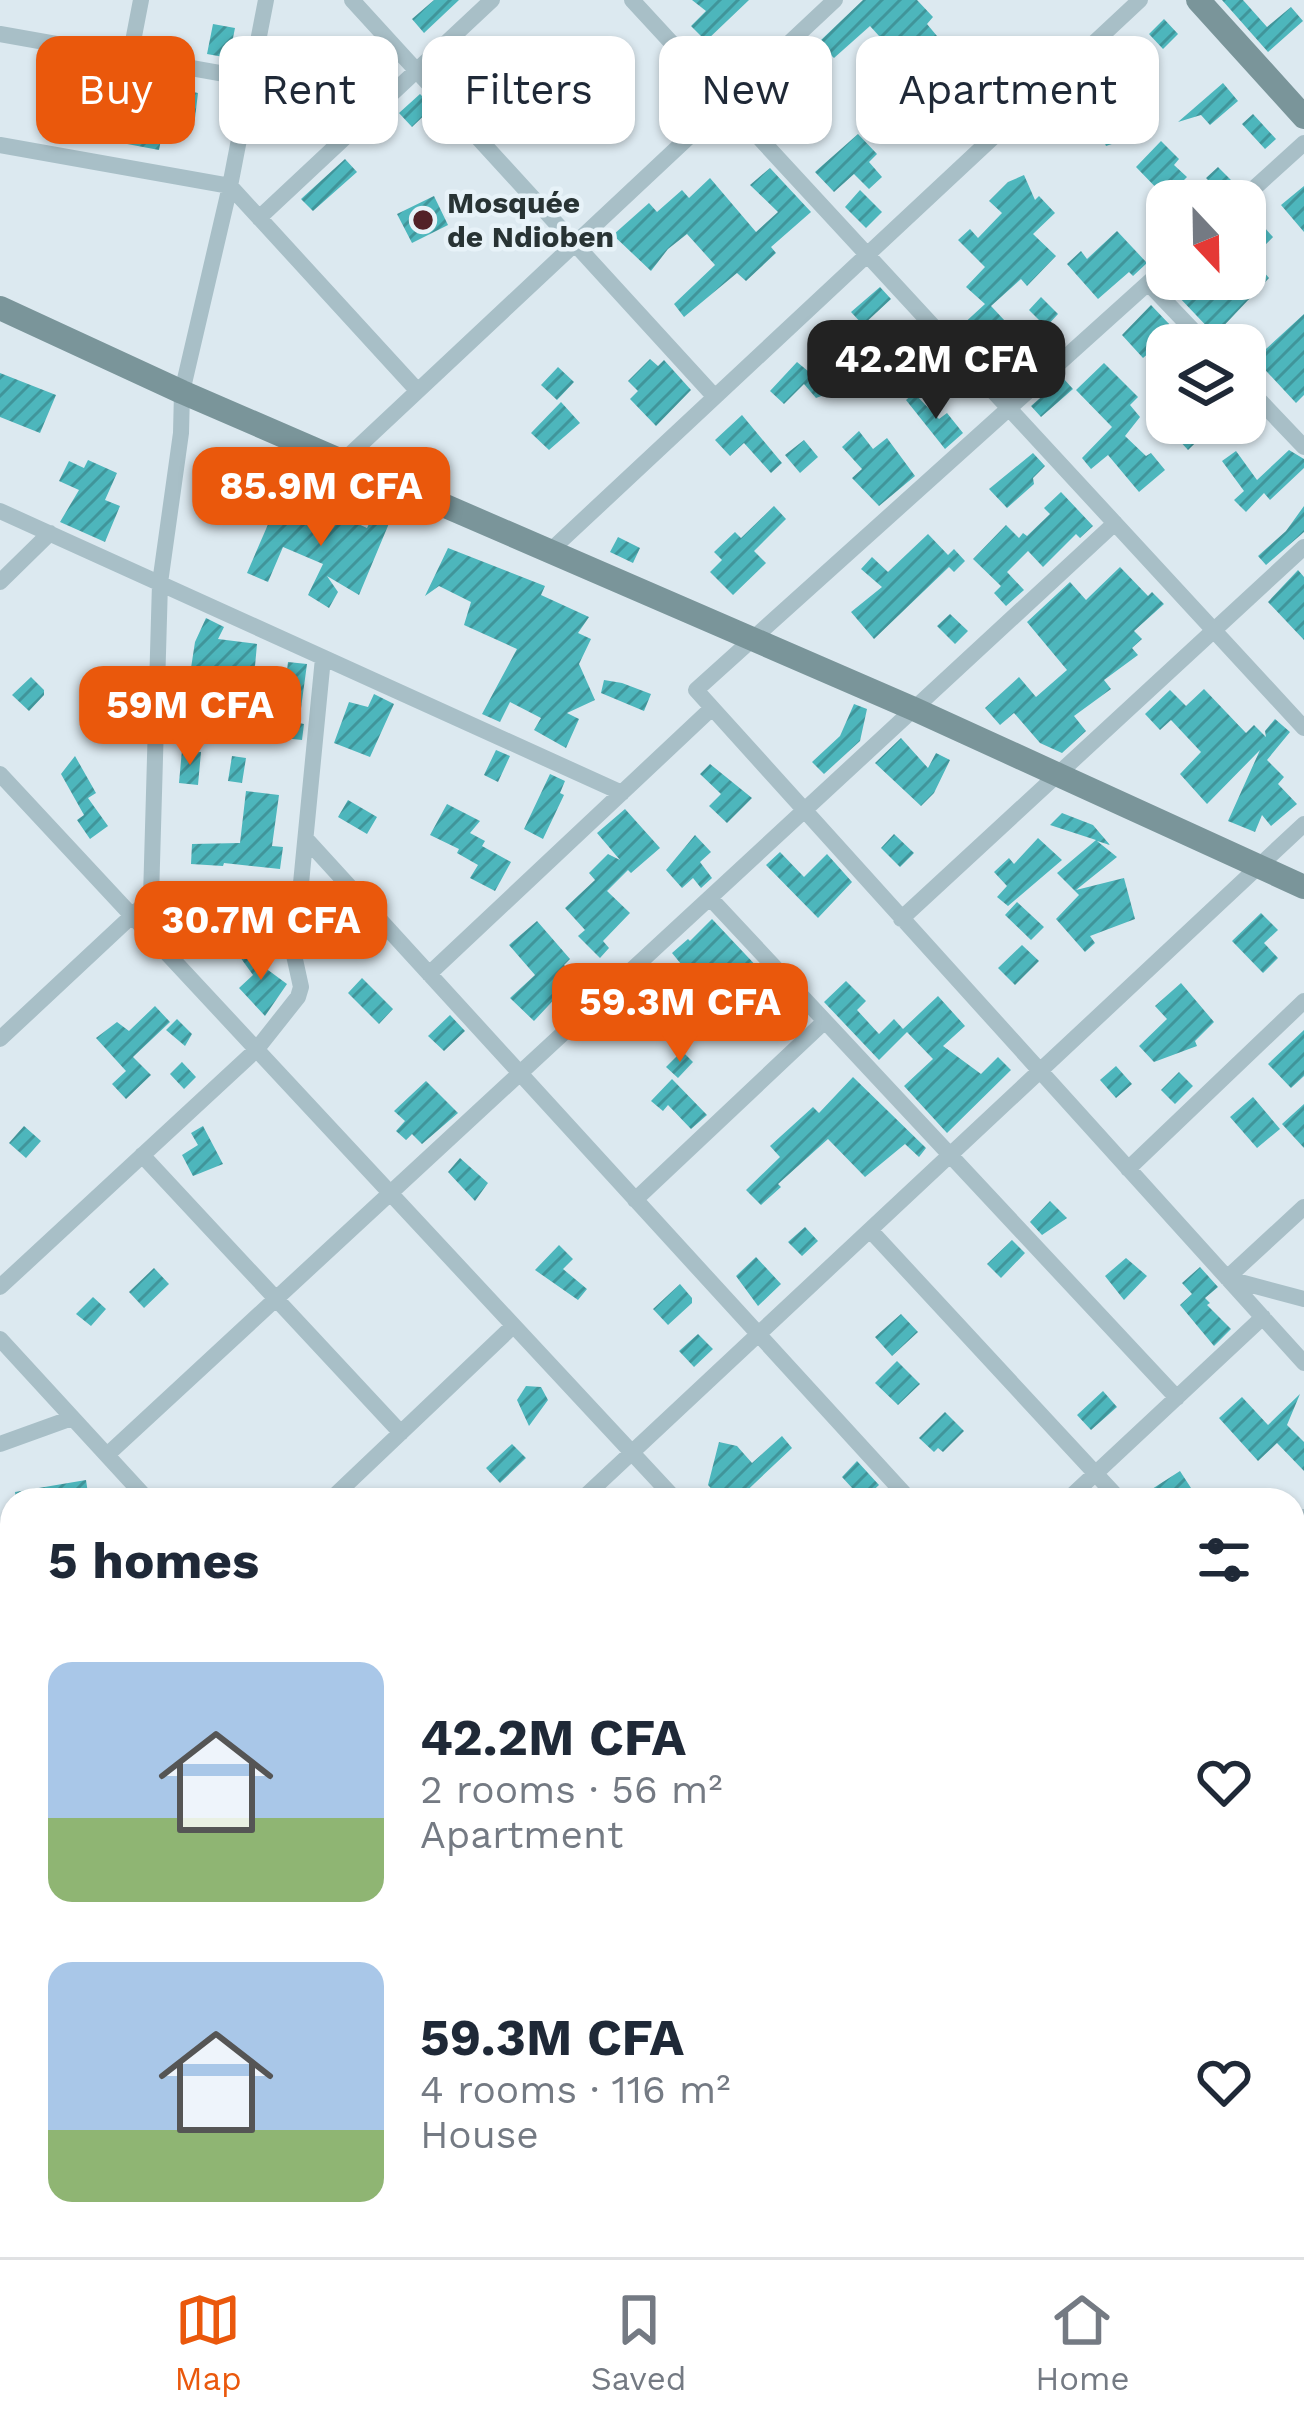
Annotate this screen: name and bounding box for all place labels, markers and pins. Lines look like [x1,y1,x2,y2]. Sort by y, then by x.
place label: Mosquée de Ndioben [447,185,614,254]
marker: Mosquée de Ndioben [410,207,436,233]
pin: 42.2M CFA [799,320,1073,422]
pin: 85.9M CFA [184,447,458,549]
pin: 59M CFA [79,666,301,768]
pin: 30.7M CFA [124,881,398,983]
pin: 59.3M CFA [543,963,817,1065]

